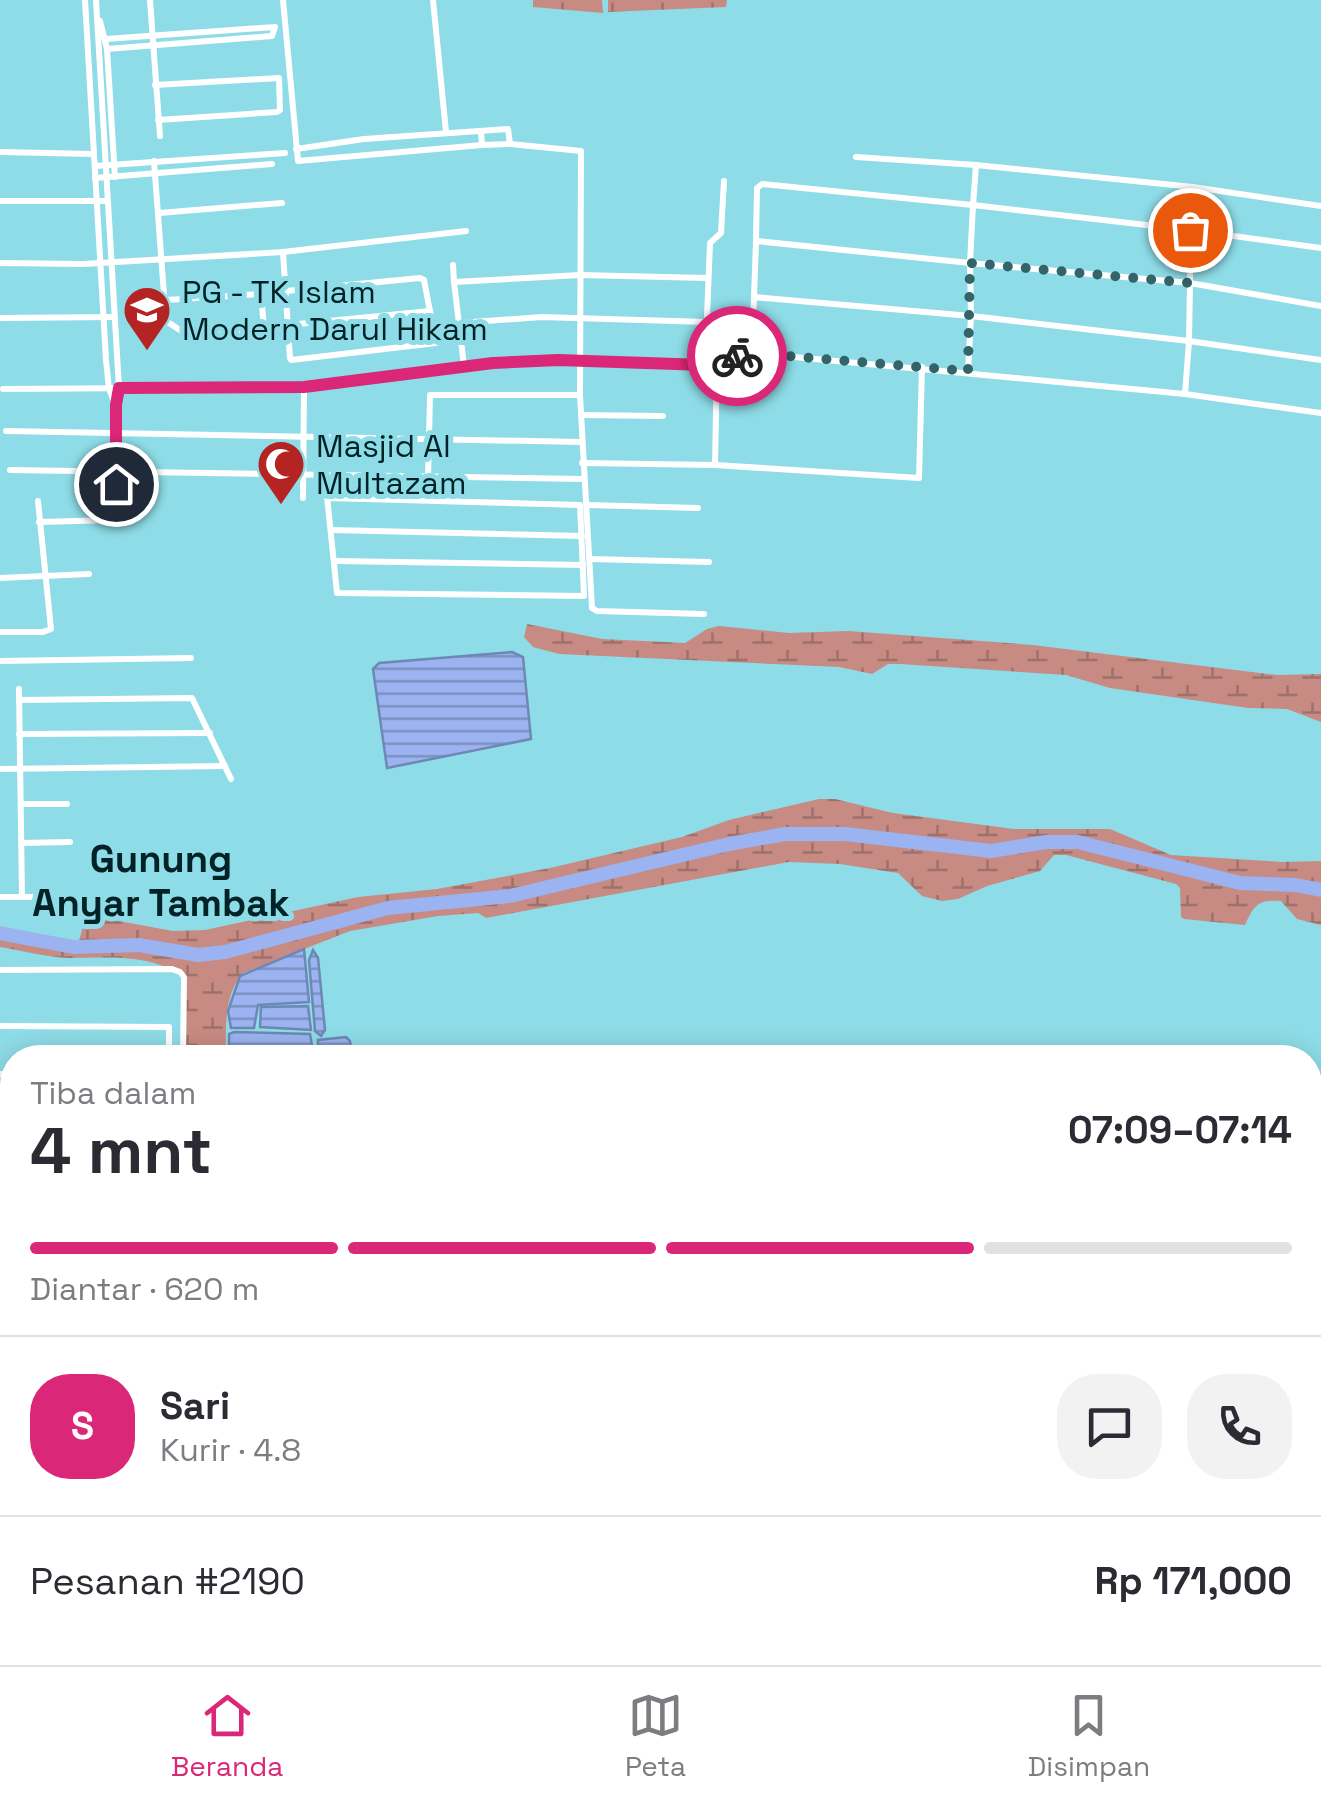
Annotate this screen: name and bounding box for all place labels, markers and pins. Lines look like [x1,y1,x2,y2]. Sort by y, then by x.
pin [1148,188,1233,273]
place label: PG - TK Islam Modern Darul Hikam [182,272,488,349]
school or university icon: PG - TK Islam Modern Darul Hikam [121,284,173,352]
place label: Masjid Al Multazam [316,426,467,503]
mosque icon: Masjid Al Multazam [255,438,307,506]
pin [74,442,159,527]

